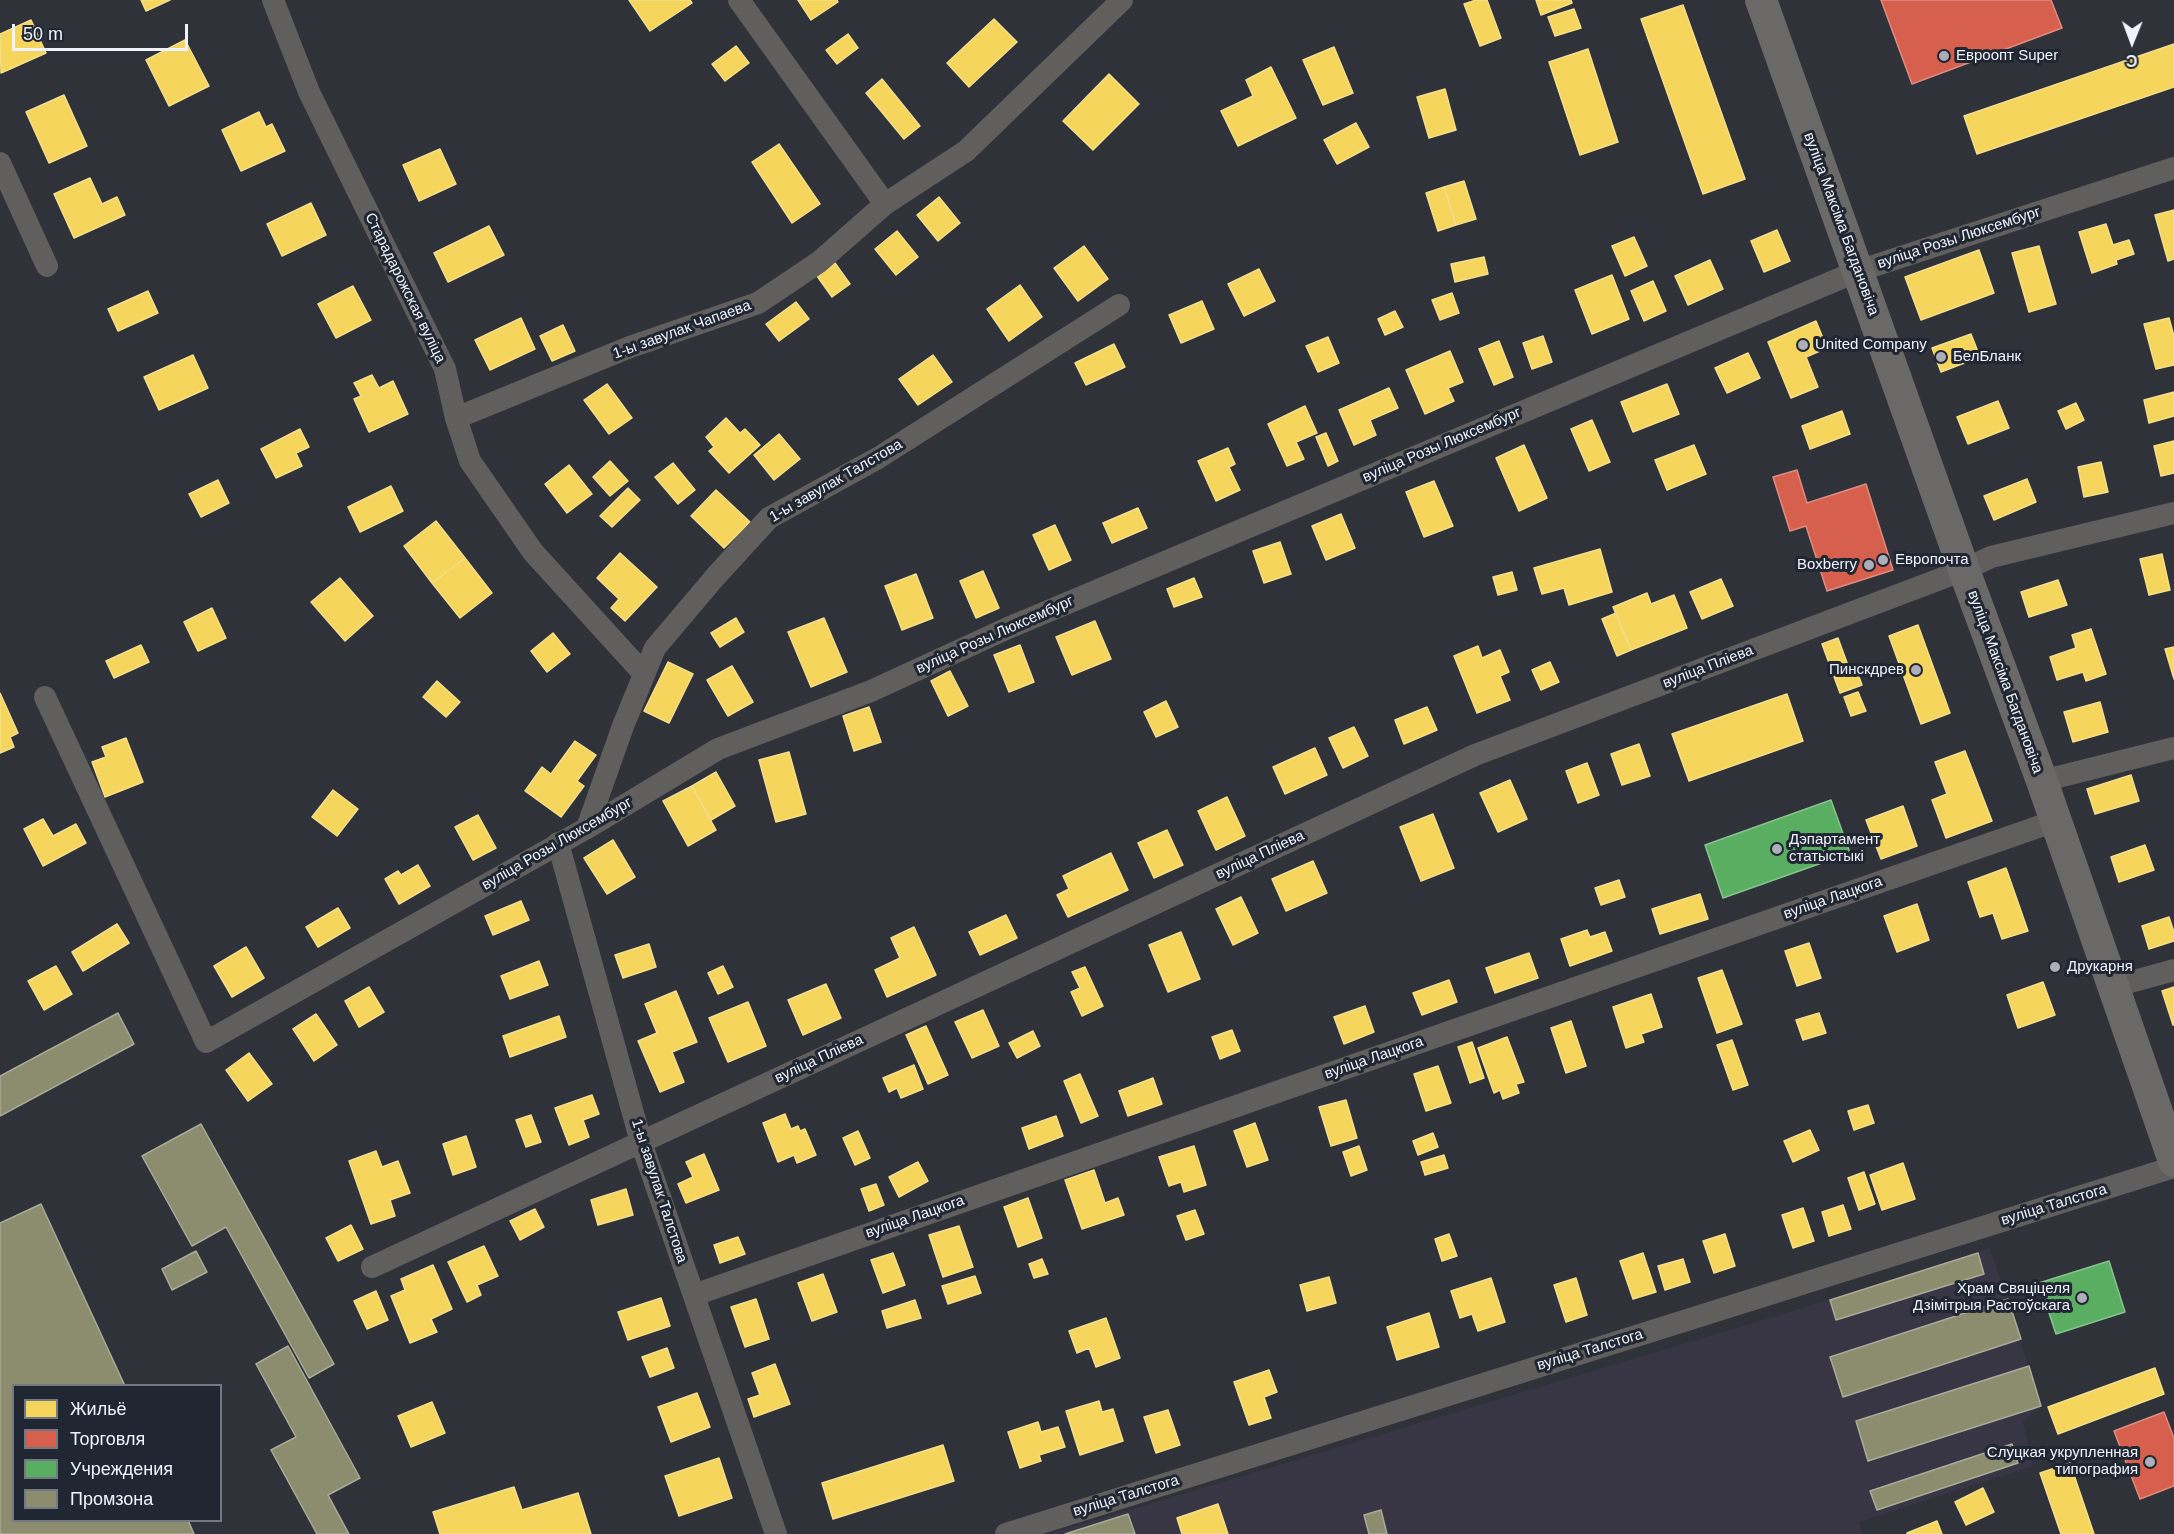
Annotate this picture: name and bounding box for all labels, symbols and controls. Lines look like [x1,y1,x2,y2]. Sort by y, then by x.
scale bar [15,12,190,50]
north arrow [2102,12,2162,72]
text: 50 m [23,24,63,44]
place label: Евроопт Super [1956,47,2058,65]
marker: Евроопт Super [1937,49,1951,63]
text: С [2126,52,2138,69]
street label: вуліца Максіма Багдановіча [1799,130,1883,318]
street label: вуліца Розы Люксембург [1875,203,2043,273]
street label: Старадарожская вуліца [361,210,449,366]
street label: 1-ы завулак Чапаева [611,297,753,363]
place label: United Company [1815,336,1927,354]
marker: United Company [1796,338,1810,352]
place label: БелБланк [1953,348,2021,366]
marker: БелБланк [1934,350,1948,364]
street label: вуліца Розы Люксембург [1360,403,1524,487]
street label: 1-ы завулак Талстова [766,436,906,526]
place label: Европочта [1895,551,1969,569]
marker: Европочта [1876,553,1890,567]
place label: Boxberry [1797,556,1857,574]
marker: Boxberry [1862,558,1876,572]
street label: вуліца Максіма Багдановіча [1963,588,2047,776]
street label: вуліца Розы Люксембург [913,592,1077,678]
street label: вуліца Пліева [1660,642,1756,692]
place label: Пинскдрев [1829,661,1904,679]
marker: Пинскдрев [1909,663,1923,677]
street label: вуліца Розы Люксембург [479,794,635,894]
street label: вуліца Пліева [1213,827,1307,883]
place label: Дэпартамент статыстыкі [1789,831,1880,866]
marker: Дэпартамент статыстыкі [1770,842,1784,856]
street label: вуліца Лацкога [1781,873,1885,923]
place label: Друкарня [2067,958,2133,976]
marker: Друкарня [2048,960,2062,974]
street label: вуліца Пліева [772,1031,866,1087]
street label: вуліца Лацкога [1322,1033,1426,1083]
street label: 1-ы завулак Талстова [627,1117,691,1265]
street label: вуліца Талстога [1999,1180,2109,1230]
street label: вуліца Лацкога [863,1192,967,1242]
place label: Храм Свяціцеля Дзімітрыя Растоўскага [1913,1280,2070,1315]
marker: Храм Свяціцеля Дзімітрыя Растоўскага [2075,1291,2089,1305]
street label: вуліца Талстога [1535,1325,1645,1375]
legend [12,1384,222,1522]
text: Жильё [70,1399,127,1419]
text: Торговля [70,1429,145,1449]
place label: Слуцкая укрупленная типография [1987,1444,2138,1479]
marker: Слуцкая укрупленная типография [2143,1455,2157,1469]
text: Учреждения [70,1459,173,1479]
street label: вуліца Талстога [1071,1471,1181,1521]
text: Промзона [70,1489,153,1509]

